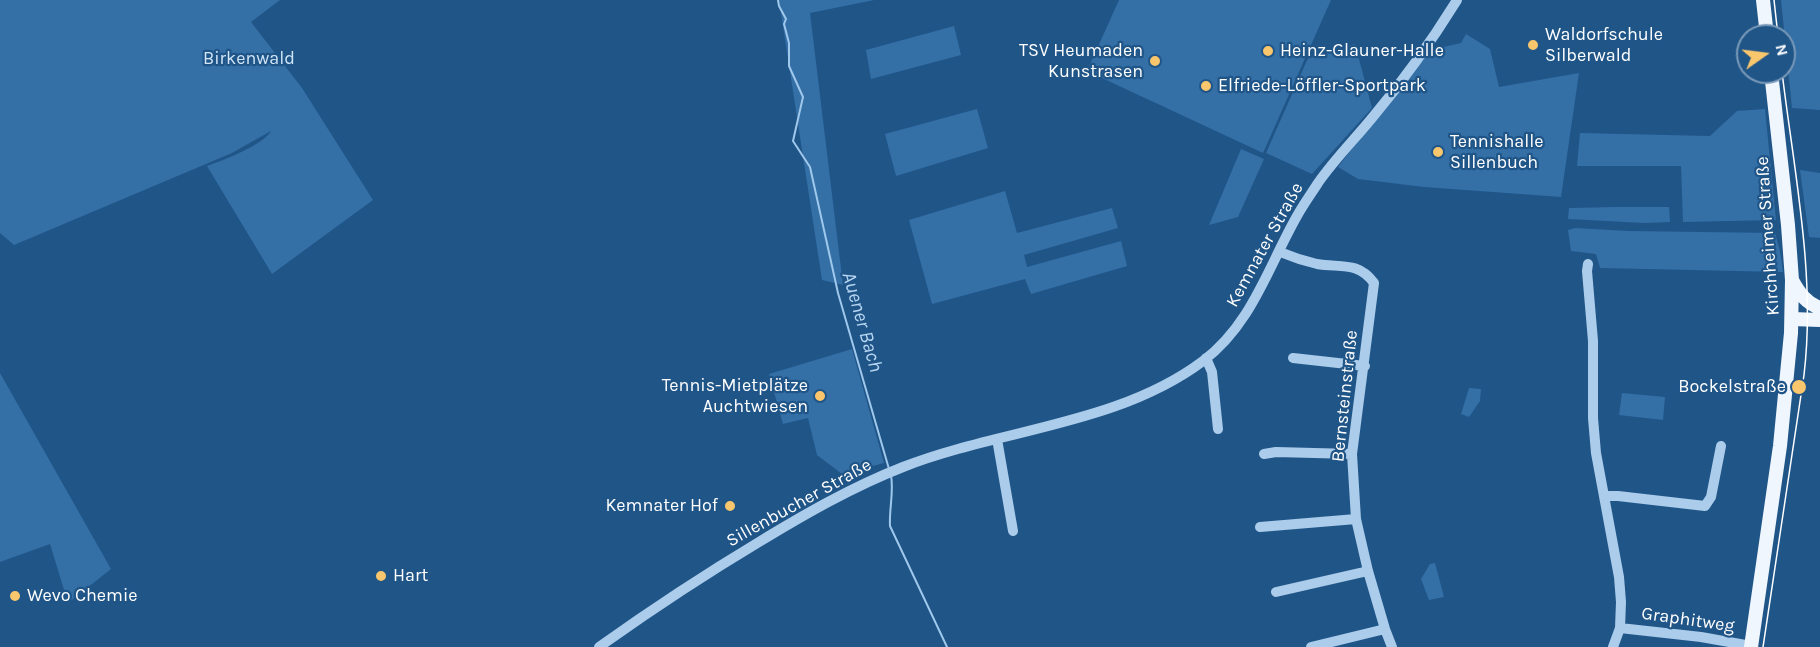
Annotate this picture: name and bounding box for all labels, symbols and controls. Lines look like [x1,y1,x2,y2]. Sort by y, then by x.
place label: Waldorfschule Silberwald [1545,24,1663,66]
north arrow [1736,24,1796,84]
marker: Waldorfschule Silberwald [1526,38,1540,52]
place label: TSV Heumaden Kunstrasen [1019,40,1143,82]
place label: Heinz-Glauner-Halle [1280,40,1444,62]
text: N [1771,42,1793,58]
marker: Heinz-Glauner-Halle [1261,44,1275,58]
park label: Birkenwald [203,48,295,70]
marker: TSV Heumaden Kunstrasen [1148,54,1162,68]
place label: Elfriede-Löffler-Sportpark [1218,75,1426,97]
marker: Elfriede-Löffler-Sportpark [1199,79,1213,93]
place label: Tennishalle Sillenbuch [1450,131,1544,174]
marker: Tennishalle Sillenbuch [1431,145,1445,159]
street label: Kirchheimer Straße [1752,156,1784,316]
street label: Kemnater Straße [1222,179,1308,311]
water label: Auener Bach [836,269,888,375]
street label: Bernsteinstraße [1327,329,1363,463]
place label: Tennis-Mietplätze Auchtwiesen [662,375,808,418]
place label: Bockelstraße [1678,376,1786,398]
marker: Bockelstraße [1790,378,1808,396]
marker: Tennis-Mietplätze Auchtwiesen [813,389,827,403]
street label: Sillenbucher Straße [723,454,875,552]
place label: Kemnater Hof [605,495,718,517]
marker: Kemnater Hof [723,499,737,513]
place label: Hart [393,565,428,587]
marker: Hart [374,569,388,583]
place label: Wevo Chemie [27,585,138,607]
marker: Wevo Chemie [8,589,22,603]
street label: Graphitweg [1640,603,1736,637]

